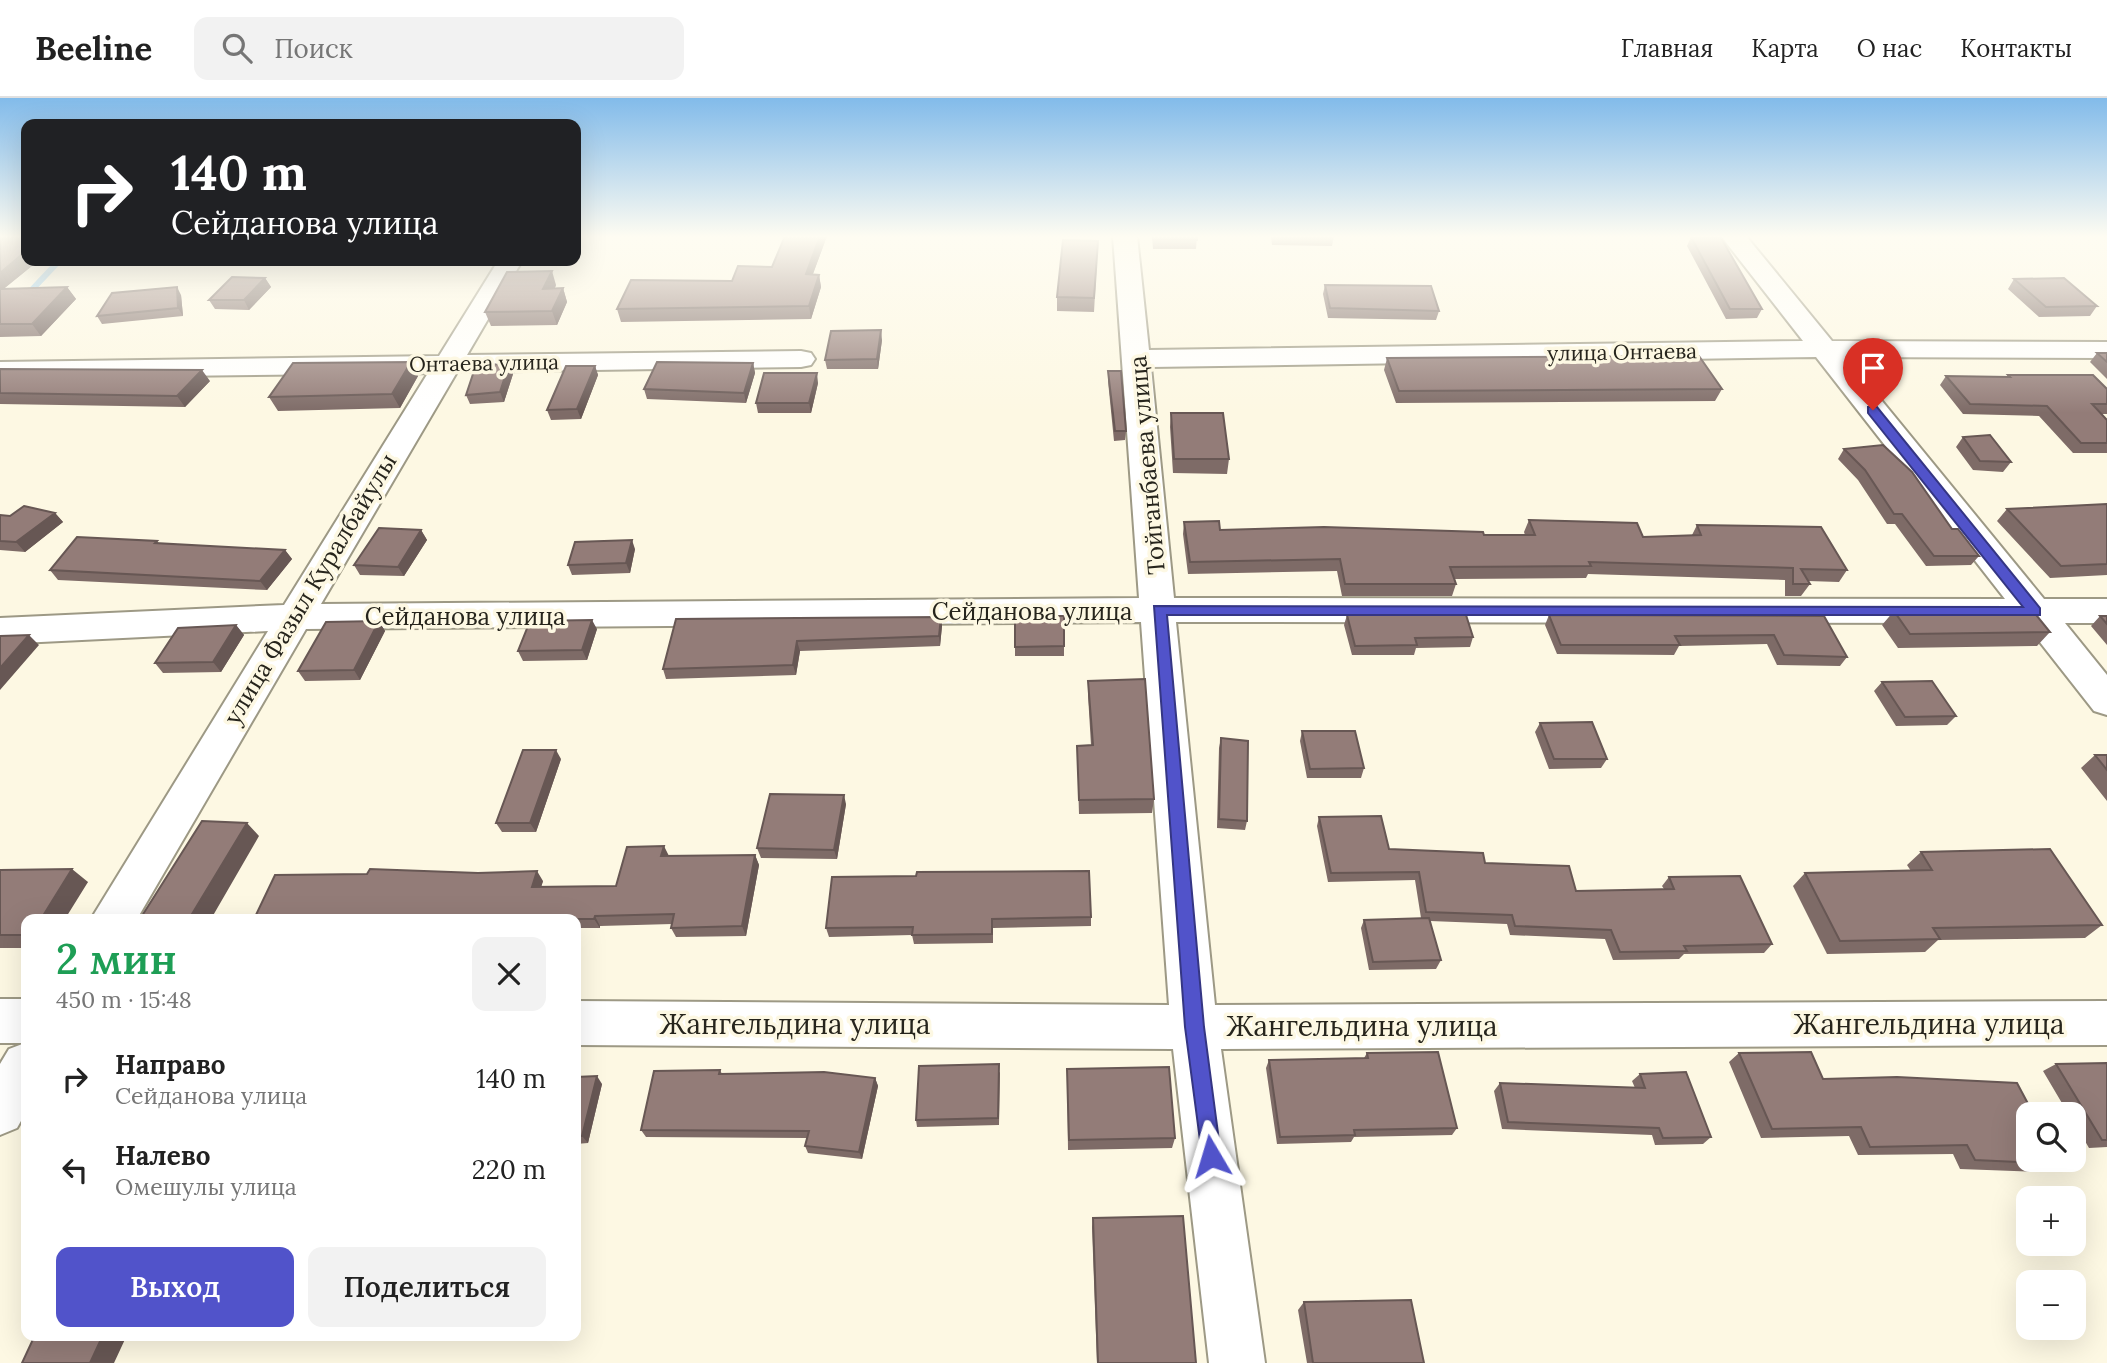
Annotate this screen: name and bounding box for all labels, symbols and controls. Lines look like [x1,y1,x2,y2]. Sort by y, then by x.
search box [194,17,684,80]
text: Beeline [35,27,152,69]
icon: search [218,29,256,67]
text: Поиск [274,32,353,65]
text: Главная [1621,33,1713,64]
text: Карта [1751,33,1819,64]
text: О нас [1857,33,1922,64]
text: Контакты [1960,33,2072,64]
text: 140 m [171,141,307,203]
icon: right [56,147,147,238]
text: Сейданова улица [171,202,438,243]
street label: улица Онтаева [1547,337,1697,367]
pin [1843,338,1903,410]
street label: Онтаева улица [409,348,559,378]
icon: arrive [1854,349,1892,387]
street label: Тойганбаева улица [1122,354,1172,576]
street label: улица Фазыл Куралбайулы [217,448,403,730]
street label: Сейданова улица [932,596,1132,627]
street label: Сейданова улица [365,601,565,632]
text: 2 мин [56,932,177,986]
button: close [472,937,546,1011]
text: 450 m · 15:48 [56,985,192,1014]
street label: Жангельдина улица [660,1006,930,1042]
street label: Жангельдина улица [1794,1006,2064,1042]
street label: Жангельдина улица [1227,1008,1497,1044]
text: Направо [115,1048,226,1081]
icon: right [56,1060,94,1098]
text: 140 m [476,1062,546,1095]
text: Сейданова улица [115,1081,307,1110]
map controls [2016,1102,2086,1340]
button: search [2016,1102,2086,1172]
position arrow [1174,1119,1248,1193]
text: Налево [115,1139,211,1172]
icon: left [56,1151,94,1189]
text: 220 m [472,1153,546,1186]
text: Омешулы улица [115,1172,297,1201]
button: + [2016,1186,2086,1256]
button: Выход [56,1247,294,1327]
button: Поделиться [308,1247,546,1327]
button: − [2016,1270,2086,1340]

